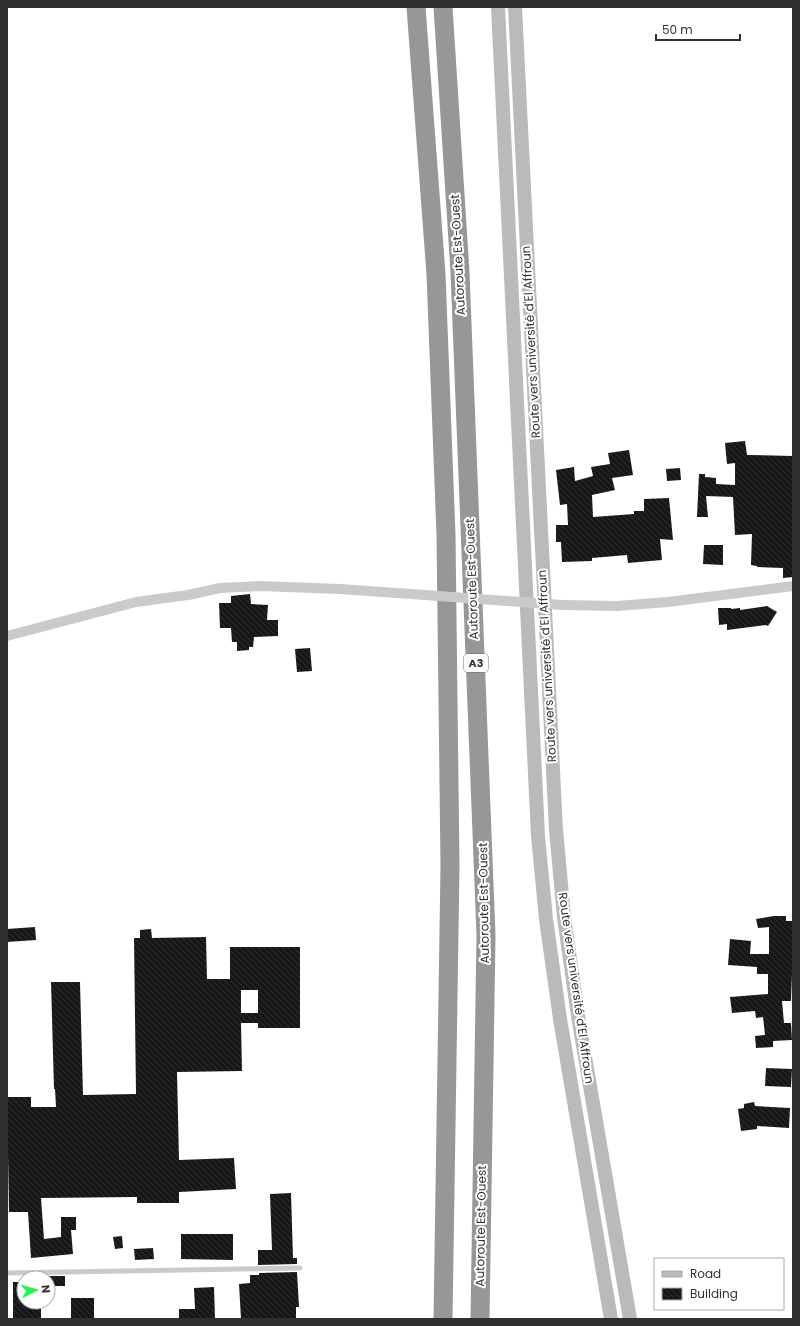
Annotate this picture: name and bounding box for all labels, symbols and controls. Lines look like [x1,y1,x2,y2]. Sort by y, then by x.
scale bar [656,16,740,42]
text: 50 m [662,21,693,38]
street label: Autoroute Est-Ouest [446,194,469,316]
street label: Route vers université d'El Affroun [517,245,544,439]
street label: Autoroute Est-Ouest [461,518,482,640]
street label: Route vers université d'El Affroun [533,569,560,763]
road number: A3 [464,654,488,672]
street label: Autoroute Est-Ouest [474,842,493,964]
street label: Route vers université d'El Affroun [555,891,598,1085]
street label: Autoroute Est-Ouest [471,1165,490,1287]
legend [654,1258,784,1310]
text: Road [690,1265,721,1282]
north arrow [16,1270,56,1310]
text: N [38,1284,54,1294]
text: Building [690,1285,738,1302]

